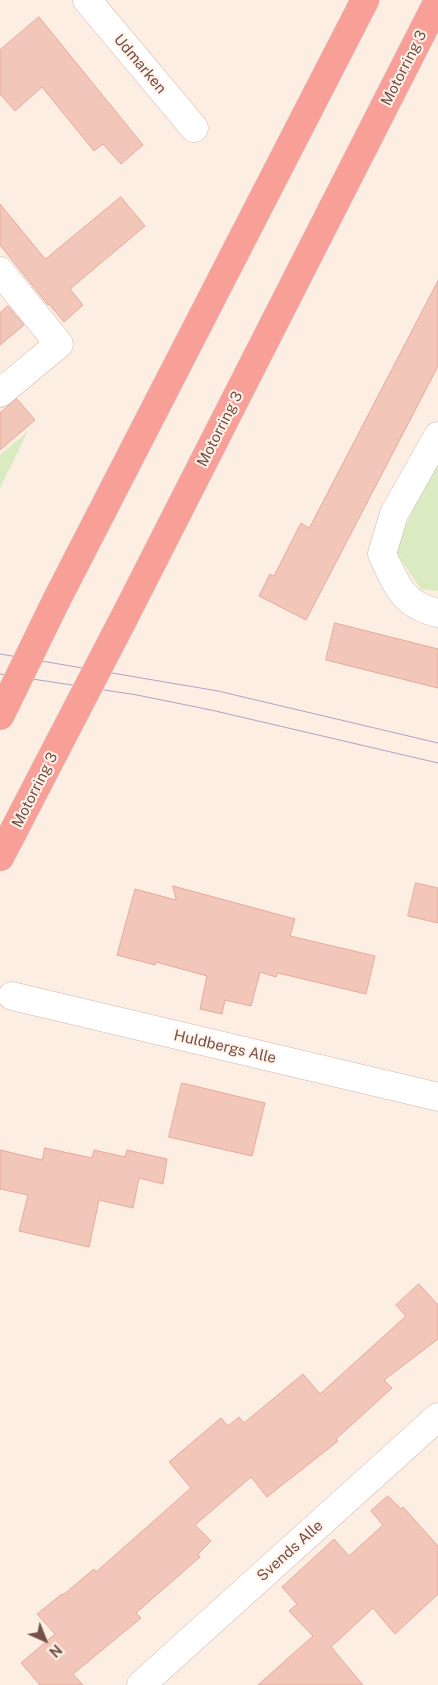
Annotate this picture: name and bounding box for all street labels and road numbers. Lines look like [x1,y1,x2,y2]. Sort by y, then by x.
street label: Motorring 3 [377,27,431,109]
street label: Udmarken [110,31,170,97]
street label: Motorring 3 [193,388,247,470]
street label: Motorring 3 [8,749,62,831]
street label: Huldbergs Alle [172,1026,278,1068]
street label: Svends Alle [253,1517,327,1585]

